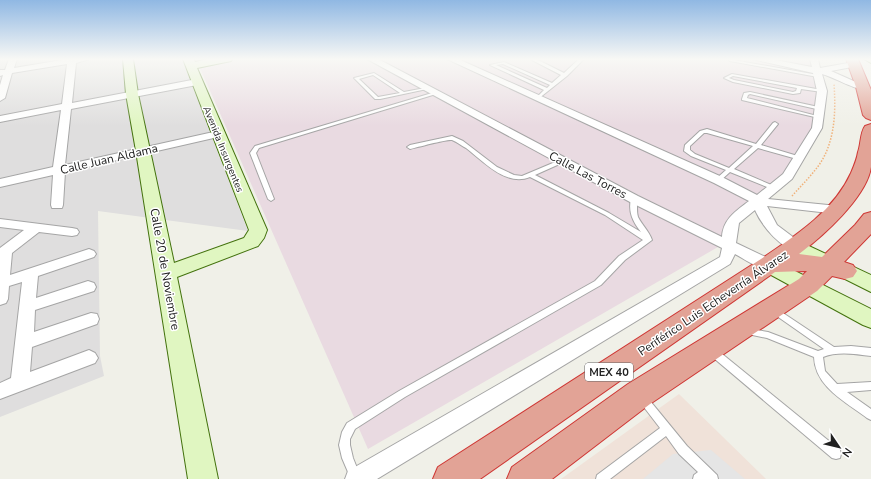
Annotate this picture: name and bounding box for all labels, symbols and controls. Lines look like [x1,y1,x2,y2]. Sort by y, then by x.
street label: Avenida Insurgentes [199,104,247,195]
street label: Calle Juan Aldama [59,140,159,178]
street label: Calle Las Torres [546,148,630,202]
street label: Calle 20 de Noviembre [146,207,184,331]
street label: Periférico Luis Echeverría Álvarez [635,246,791,359]
road number: MEX 40 [585,363,633,381]
north arrow [819,427,859,467]
text: N [838,445,855,460]

